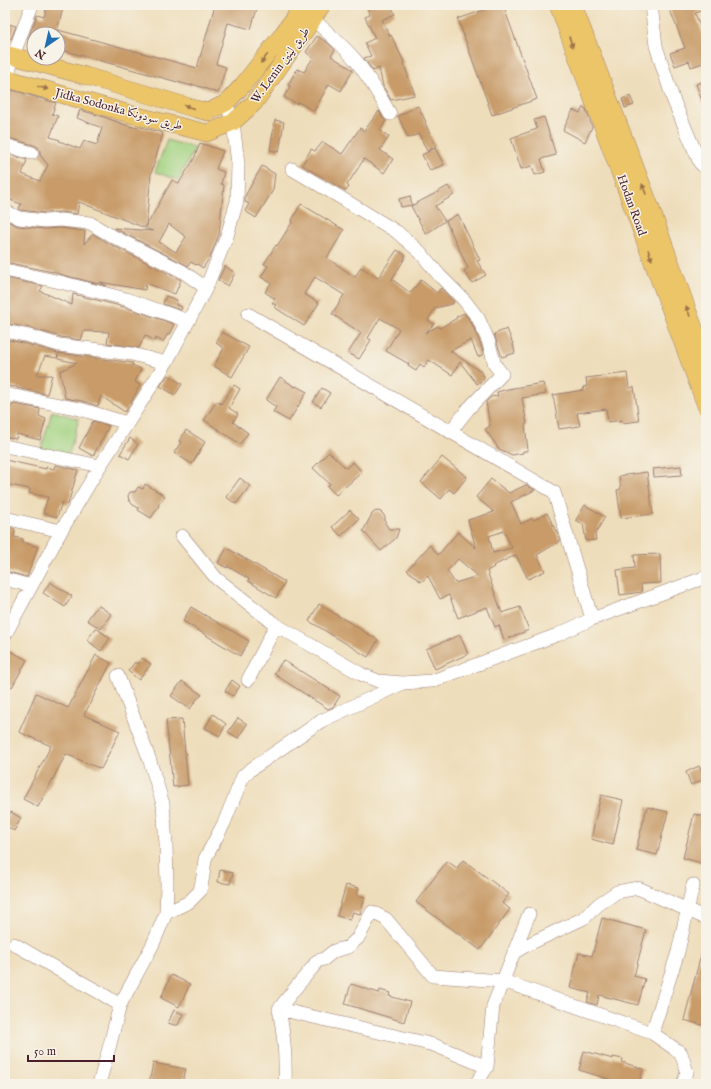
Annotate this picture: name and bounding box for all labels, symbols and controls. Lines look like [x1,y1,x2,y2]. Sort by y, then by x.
street label: W. Lenin طريق لينين [248,24,313,106]
north arrow [26,26,66,66]
one-way arrow [569,36,575,48]
text: N [33,45,50,62]
one-way arrow [259,54,268,65]
one-way arrow [37,85,49,91]
street label: Jidka Sodonka طريق سودونكا [51,85,184,135]
one-way arrow [183,104,195,110]
street label: Hodan Road [613,172,650,239]
one-way arrow [640,183,646,195]
one-way arrow [648,250,654,262]
one-way arrow [685,305,691,317]
scale bar [28,1037,114,1063]
text: 50 m [34,1044,56,1059]

